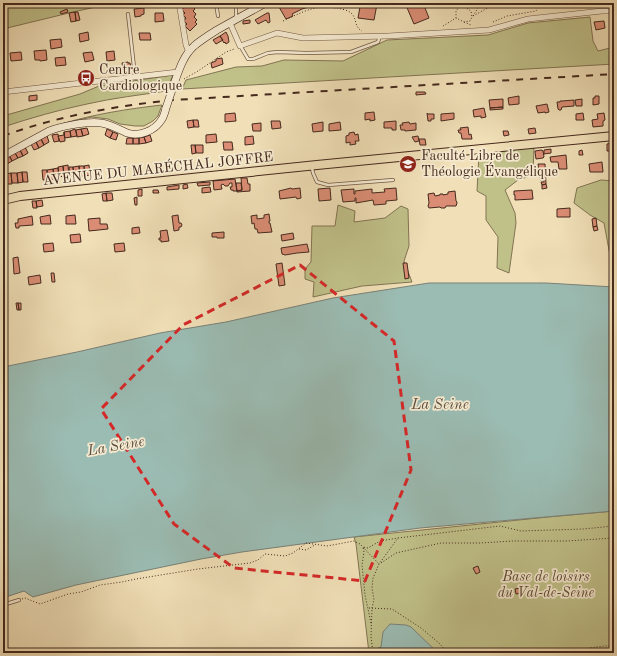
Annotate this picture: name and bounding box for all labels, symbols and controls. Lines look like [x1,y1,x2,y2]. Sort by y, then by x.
place label: Centre Cardiologique [99,63,182,93]
bus stop icon: Centre Cardiologique [76,68,96,88]
street label: AVENUE DU MARÉCHAL JOFFRE [42,147,274,188]
place label: Faculté Libre de Théologie Évangélique [421,149,558,179]
school or university icon: Faculté Libre de Théologie Évangélique [398,154,418,174]
water label: La Seine [410,398,469,413]
water label: La Seine [85,435,146,460]
park label: Base de loisirs du Val-de-Seine [498,570,595,600]

